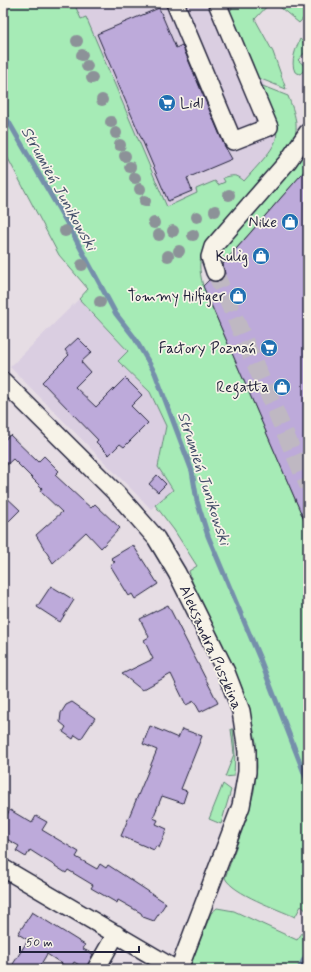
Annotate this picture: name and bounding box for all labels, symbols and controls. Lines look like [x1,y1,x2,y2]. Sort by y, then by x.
supermarket icon: Lidl [157,93,177,113]
place label: Lidl [180,94,203,114]
water label: Strumień Junikowski [16,123,102,256]
shop icon: Nike [280,212,300,232]
place label: Nike [248,213,277,233]
shop icon: Kulig [251,246,271,266]
place label: Kulig [215,247,248,267]
shop icon: Tommy Hilfiger [228,286,248,306]
place label: Tommy Hilfiger [128,287,226,307]
supermarket icon: Factory Poznań [259,338,279,358]
place label: Factory Poznań [159,339,256,359]
shop icon: Regatta [272,377,292,397]
place label: Regatta [216,378,269,399]
water label: Strumień Junikowski [172,409,235,549]
street label: Aleksandra Puszkina [174,582,247,713]
scale bar [20,928,139,954]
text: 50 m [26,935,53,951]

